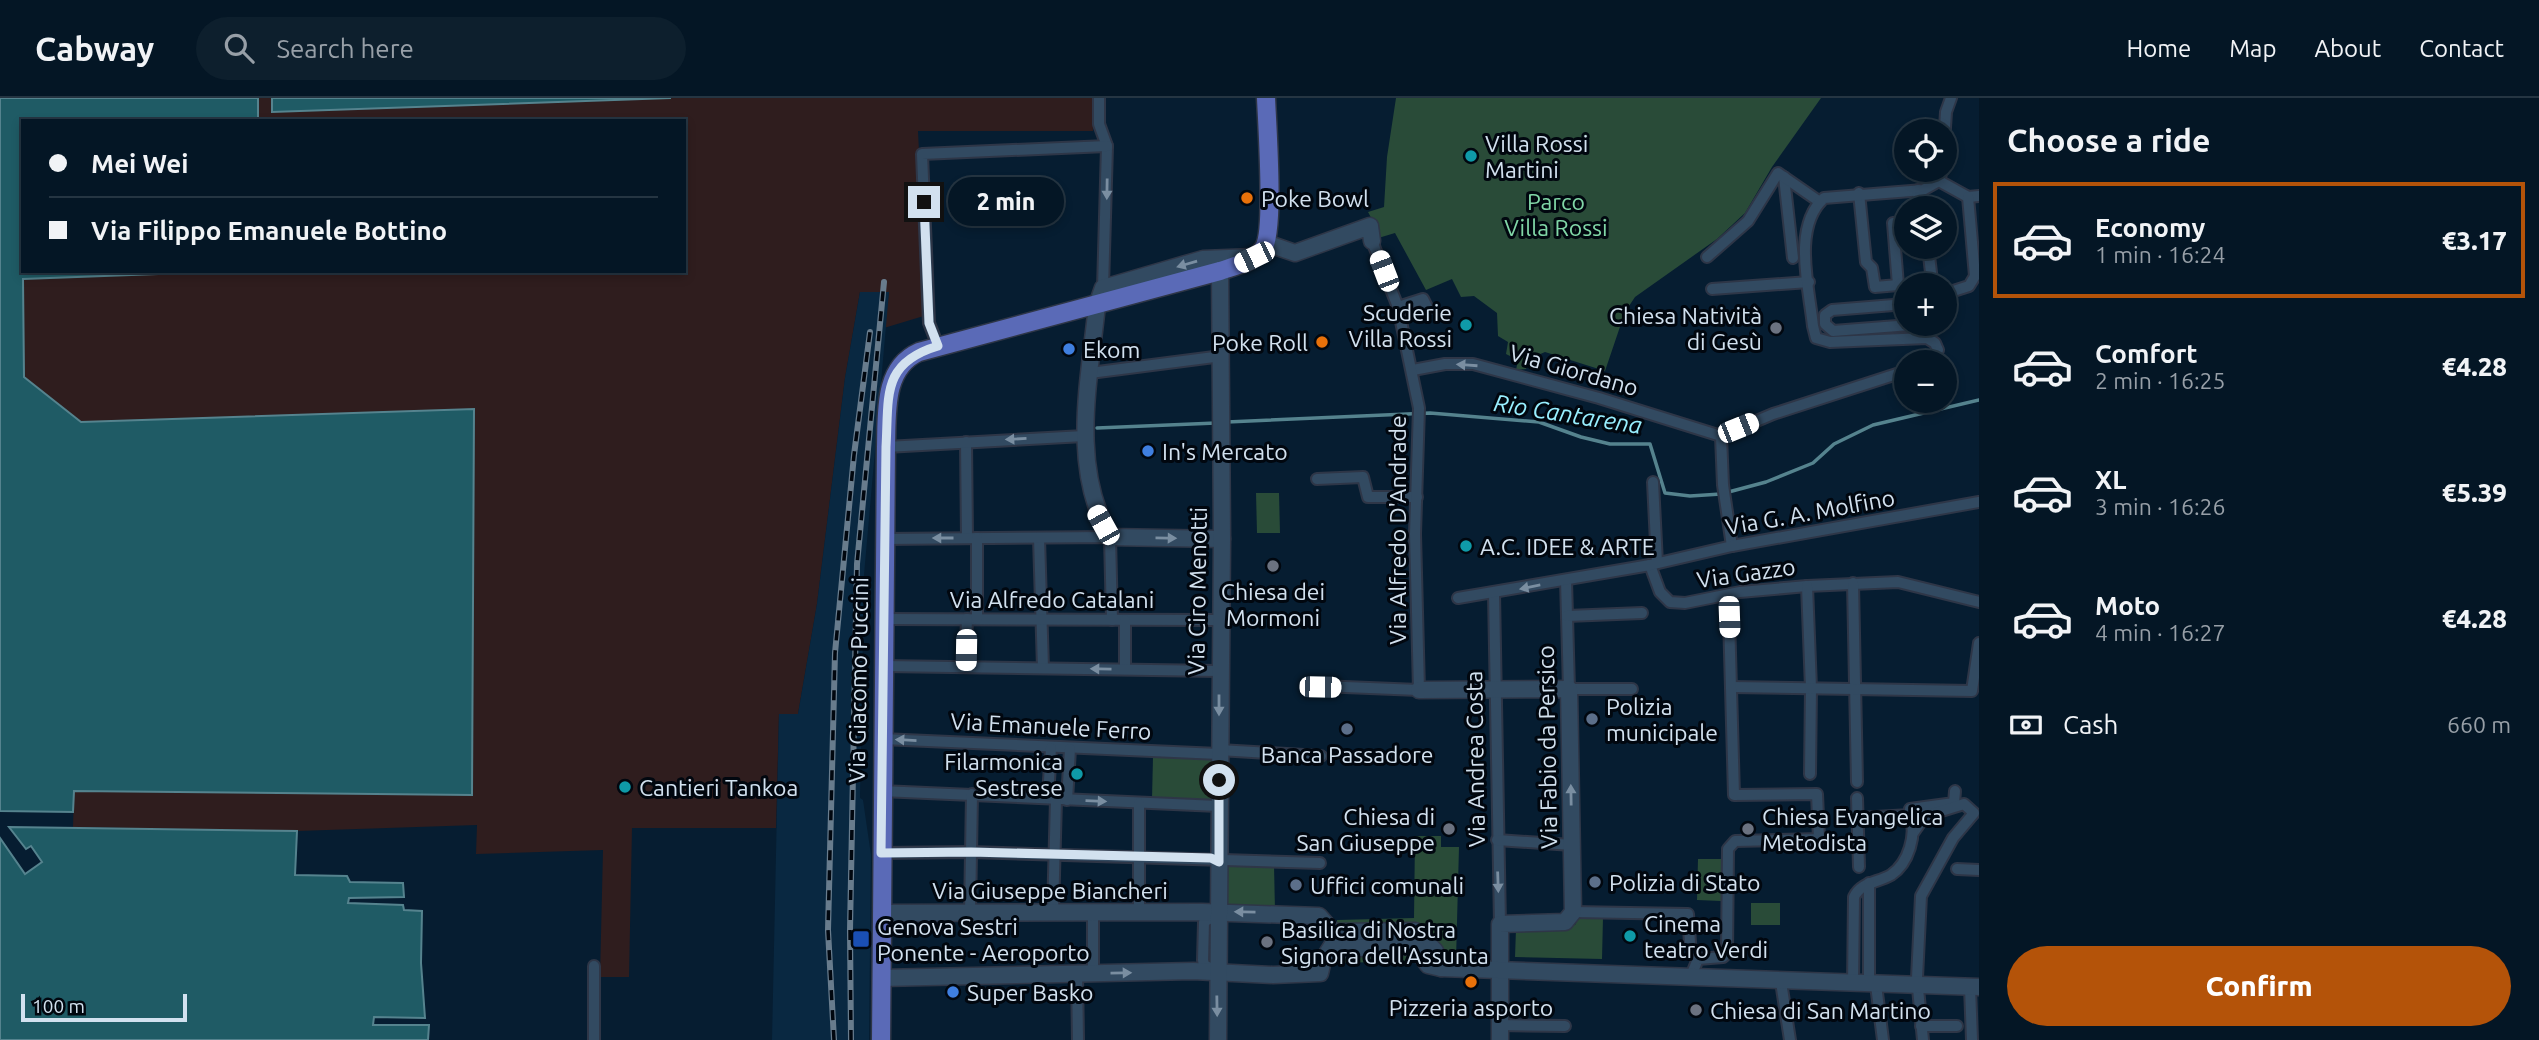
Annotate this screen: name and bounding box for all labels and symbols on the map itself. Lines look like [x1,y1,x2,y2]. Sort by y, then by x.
place label: Villa Rossi Martini [1485,131,1588,182]
marker: Villa Rossi Martini [1463,148,1479,164]
callout: 2 min [948,178,1064,226]
one-way arrow [1101,179,1113,201]
route end [908,186,940,218]
place label: Poke Bowl [1261,186,1369,211]
park label: Parco Villa Rossi [1504,189,1608,240]
marker: Poke Bowl [1239,190,1255,206]
car [1231,238,1278,276]
car [1367,248,1402,294]
one-way arrow [1176,259,1197,269]
place label: Scuderie Villa Rossi [1349,300,1452,351]
place label: Chiesa Natività di Gesù [1609,303,1762,354]
marker: Scuderie Villa Rossi [1458,317,1474,333]
marker: Chiesa Natività di Gesù [1768,320,1784,336]
place label: Poke Roll [1212,330,1308,355]
marker: Poke Roll [1314,334,1330,350]
place label: Ekom [1083,337,1140,362]
street label: Via Giordano [1507,340,1641,400]
marker: Ekom [1061,341,1077,357]
one-way arrow [1455,359,1477,370]
water label: Rio Cantarena [1492,389,1644,439]
car [1715,410,1762,446]
street label: Via Alfredo D'Andrade [1385,415,1410,645]
one-way arrow [1005,434,1027,445]
place label: In's Mercato [1162,439,1288,464]
marker: In's Mercato [1140,443,1156,459]
street label: Via G. A. Molfino [1723,485,1897,539]
car [1084,502,1123,548]
street label: Via Ciro Menotti [1183,507,1211,675]
one-way arrow [932,532,954,544]
one-way arrow [1155,532,1177,544]
place label: A.C. IDEE & ARTE [1480,534,1655,559]
marker: A.C. IDEE & ARTE [1458,538,1474,554]
street label: Via Gazzo [1695,554,1797,592]
marker: Chiesa dei Mormoni [1265,558,1281,574]
street label: Via Giacomo Puccini [844,577,872,783]
place label: Chiesa dei Mormoni [1221,579,1325,630]
one-way arrow [1519,581,1541,592]
street label: Via Alfredo Catalani [950,587,1154,612]
car [1718,596,1741,638]
car [956,629,977,671]
street label: Via Fabio da Persico [1533,645,1561,849]
one-way arrow [1090,663,1112,675]
street label: Via Andrea Costa [1461,671,1489,847]
car [1299,676,1342,698]
one-way arrow [1213,694,1225,716]
place label: Polizia municipale [1606,694,1718,745]
street label: Via Emanuele Ferro [950,708,1152,744]
marker: Polizia municipale [1584,711,1600,727]
marker: Banca Passadore [1339,721,1355,737]
one-way arrow [895,734,917,745]
place label: Banca Passadore [1261,742,1433,767]
place label: Filarmonica Sestrese [944,749,1063,800]
route start [1203,764,1235,796]
marker: Filarmonica Sestrese [1069,766,1085,782]
place label: Cantieri Tankoa [639,775,798,800]
marker: Cantieri Tankoa [617,779,633,795]
one-way arrow [1565,784,1576,806]
one-way arrow [1085,796,1107,807]
place label: Chiesa di San Giuseppe [1296,804,1435,855]
place label: Chiesa Evangelica Metodista [1762,804,1943,855]
marker: Chiesa di San Giuseppe [1441,821,1457,837]
marker: Chiesa Evangelica Metodista [1740,821,1756,837]
place label: Polizia di Stato [1609,870,1760,895]
one-way arrow [1493,871,1504,893]
place label: Uffici comunali [1310,873,1464,898]
marker: Polizia di Stato [1587,874,1603,890]
marker: Uffici comunali [1288,877,1304,893]
street label: Via Giuseppe Biancheri [932,878,1168,903]
one-way arrow [1234,907,1256,918]
place label: Cinema teatro Verdi [1644,911,1768,962]
place label: Genova Sestri Ponente - Aeroporto [877,914,1090,965]
place label: Basilica di Nostra Signora dell'Assunta [1281,917,1489,968]
marker: Cinema teatro Verdi [1622,928,1638,944]
marker: Genova Sestri Ponente - Aeroporto [851,929,871,949]
marker: Basilica di Nostra Signora dell'Assunta [1259,934,1275,950]
one-way arrow [1110,967,1132,978]
marker: Pizzeria asporto [1463,974,1479,990]
place label: Super Basko [967,980,1093,1005]
marker: Super Basko [945,984,961,1000]
scale bar [21,991,187,1023]
one-way arrow [1211,995,1223,1017]
place label: Pizzeria asporto [1389,995,1553,1020]
place label: Chiesa di San Martino [1710,998,1931,1023]
marker: Chiesa di San Martino [1688,1002,1704,1018]

